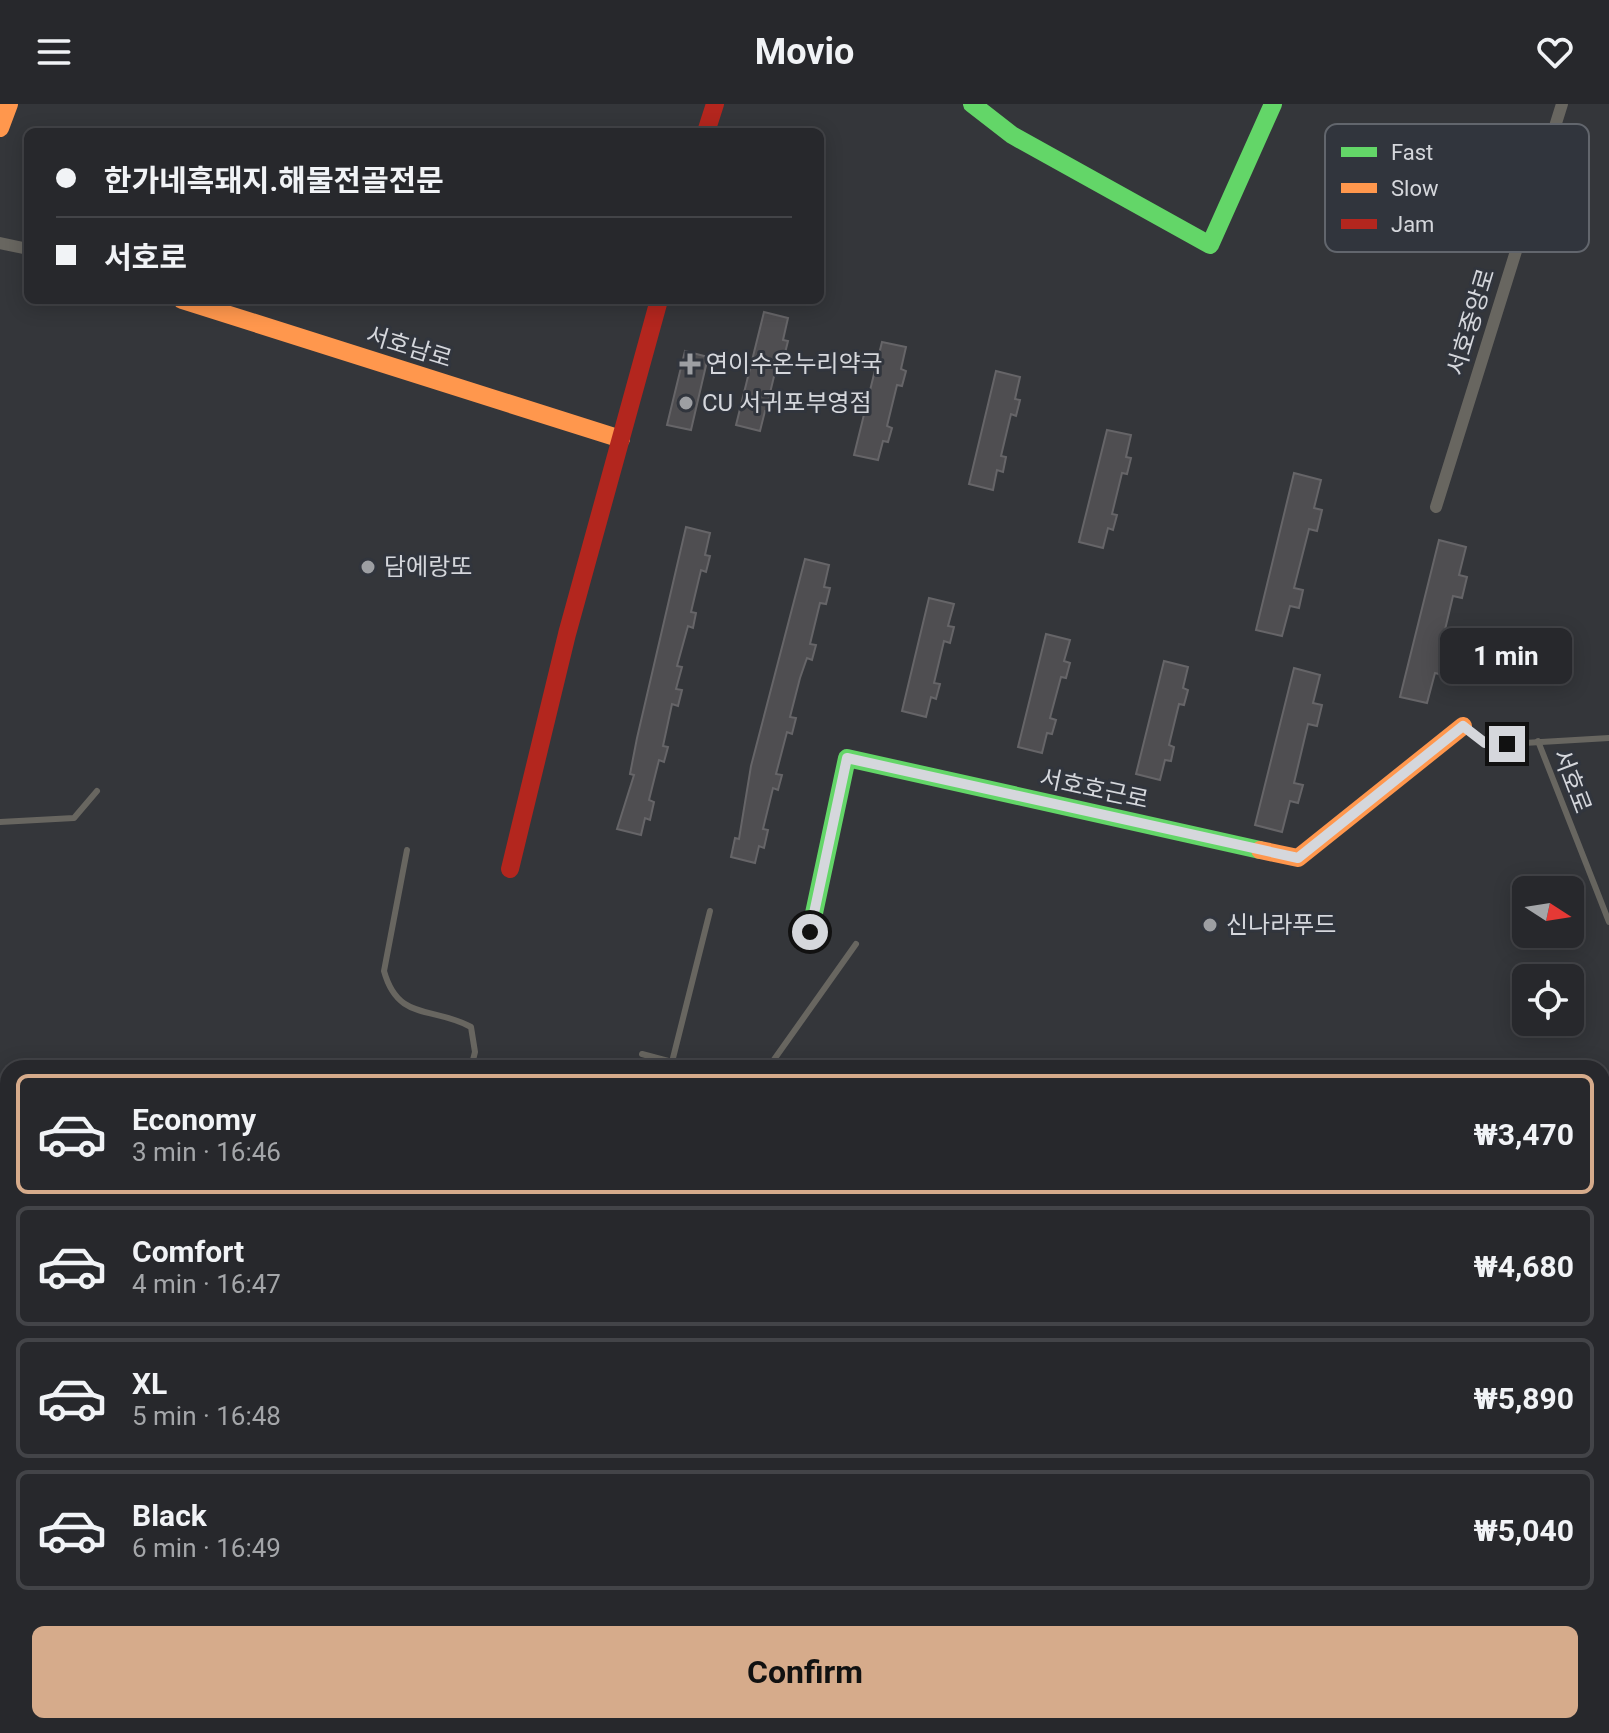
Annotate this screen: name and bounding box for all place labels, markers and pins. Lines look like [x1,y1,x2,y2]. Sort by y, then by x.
place label: 연이수온누리약국 [706,350,883,378]
marker: 연이수온누리약국 [681,355,699,373]
place label: CU 서귀포부영점 [702,389,872,417]
marker: CU 서귀포부영점 [677,394,695,412]
place label: 담에랑또 [384,553,472,581]
marker: 담에랑또 [359,558,377,576]
place label: 신나라푸드 [1226,911,1336,939]
marker: 신나라푸드 [1201,916,1219,934]

